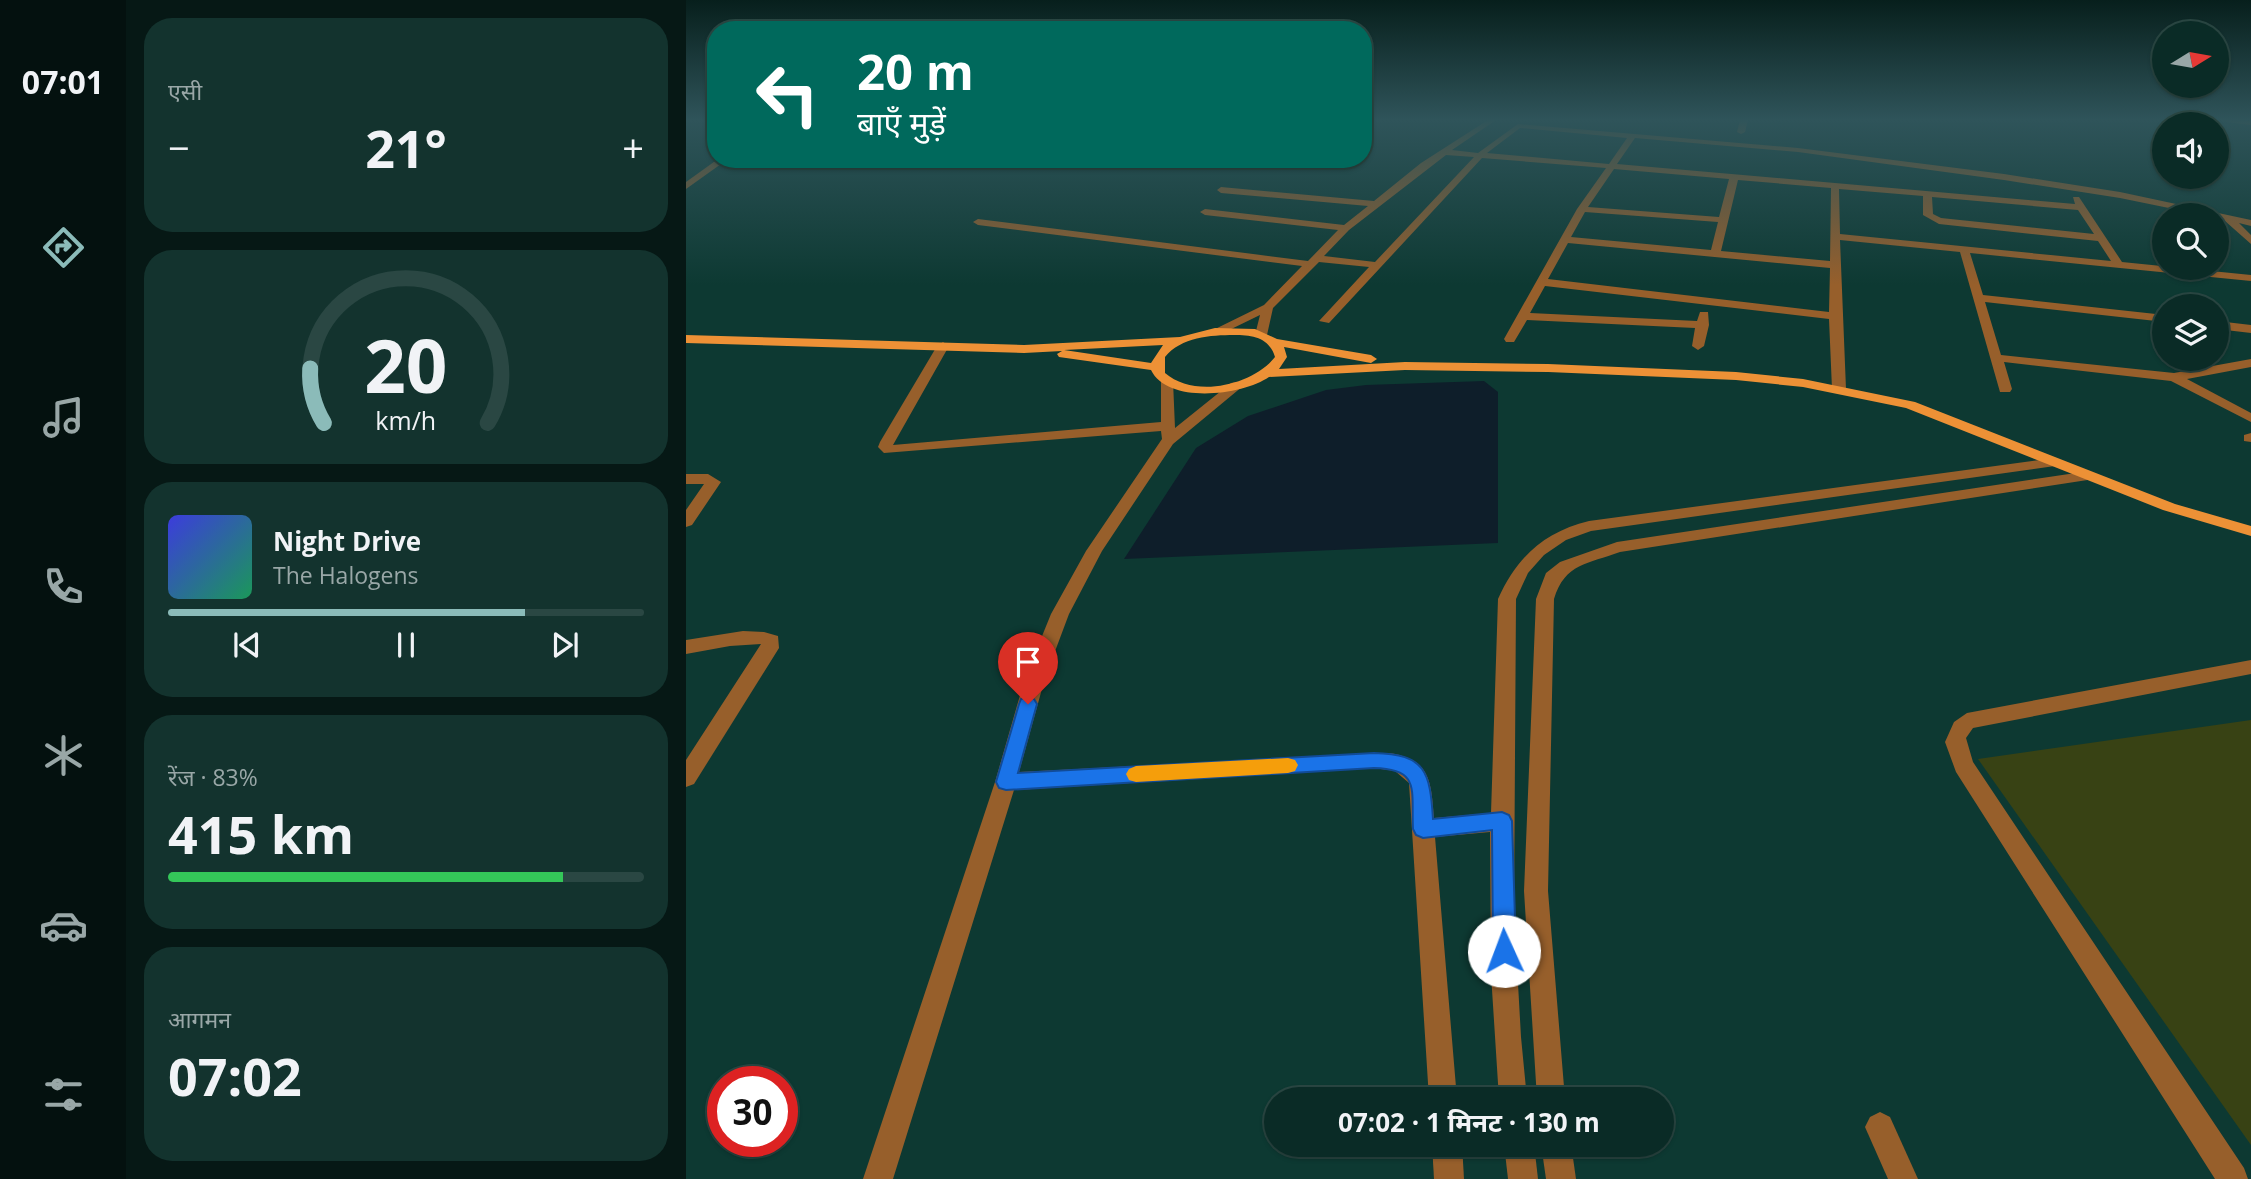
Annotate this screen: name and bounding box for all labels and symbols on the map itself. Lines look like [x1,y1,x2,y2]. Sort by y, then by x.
north arrow [2152,21,2230,98]
pin [998,632,1058,704]
position arrow [1467,914,1541,988]
speed limit sign: 30 [707,1066,798,1157]

